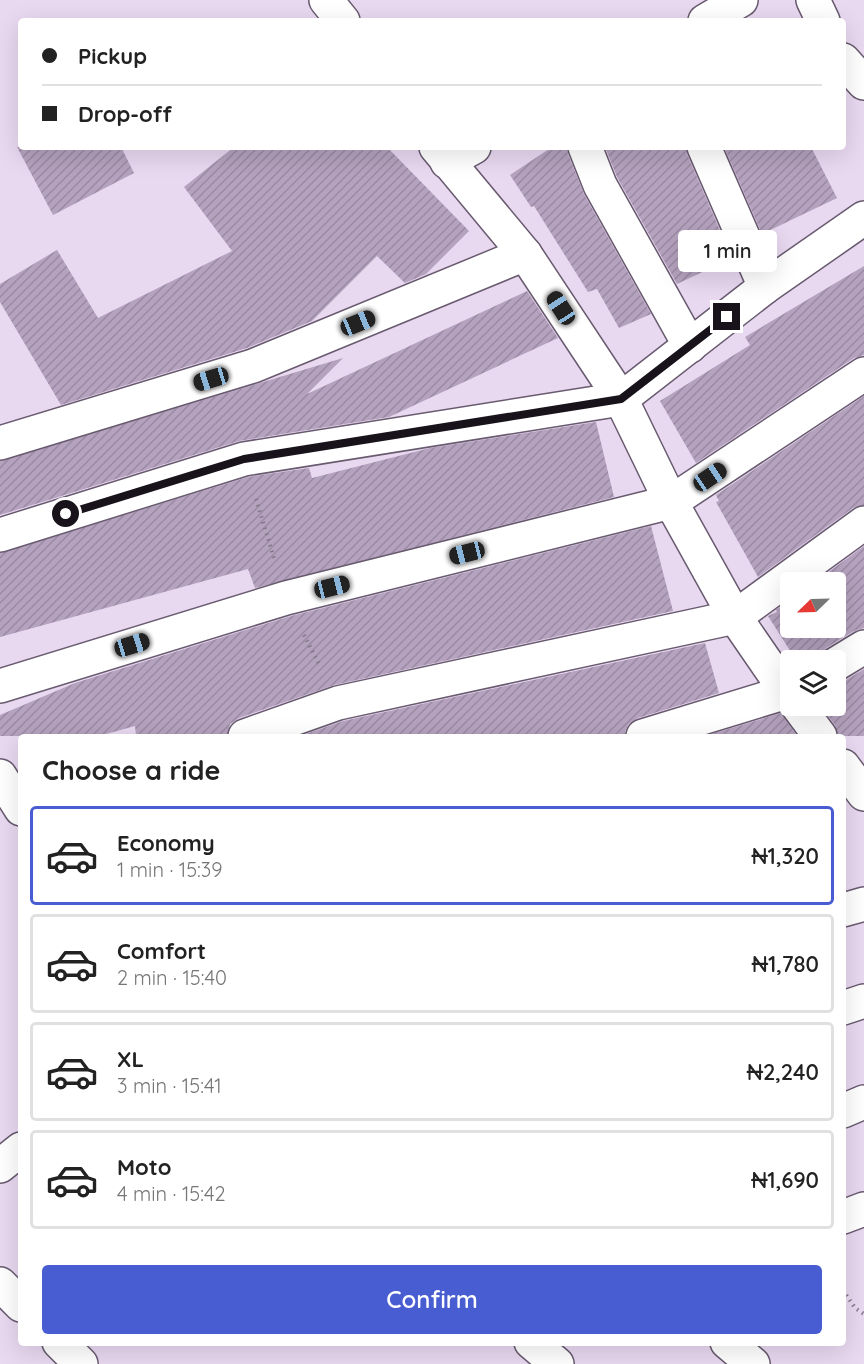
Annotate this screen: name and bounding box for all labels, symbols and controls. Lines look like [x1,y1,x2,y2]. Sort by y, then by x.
text: Pickup [78,42,147,70]
text: Drop-off [78,100,172,128]
callout: 1 min [678,230,777,272]
text: 1 min [704,238,751,263]
car [544,288,578,328]
route end [713,303,740,330]
car [338,308,378,338]
car [191,365,231,393]
car [690,459,730,495]
route start [52,500,79,527]
car [447,540,487,566]
north arrow [780,572,846,638]
map controls [780,572,846,716]
car [312,574,352,600]
car [112,631,152,659]
button: layers [780,650,846,716]
text: Choose a ride [42,753,220,787]
icon: car [45,829,99,883]
text: Economy [117,829,215,857]
text: ₦1,320 [751,842,819,870]
text: 1 min · 15:39 [117,857,222,882]
icon: car [45,937,99,991]
text: Comfort [117,937,206,965]
text: ₦1,780 [752,950,819,978]
text: 2 min · 15:40 [117,965,227,990]
icon: car [45,1045,99,1099]
text: XL [117,1045,144,1073]
text: ₦2,240 [747,1058,819,1086]
text: 3 min · 15:41 [117,1073,222,1098]
icon: car [45,1153,99,1207]
text: Moto [117,1153,171,1181]
text: ₦1,690 [751,1166,819,1194]
text: 4 min · 15:42 [117,1181,226,1206]
button: Confirm [42,1265,822,1334]

